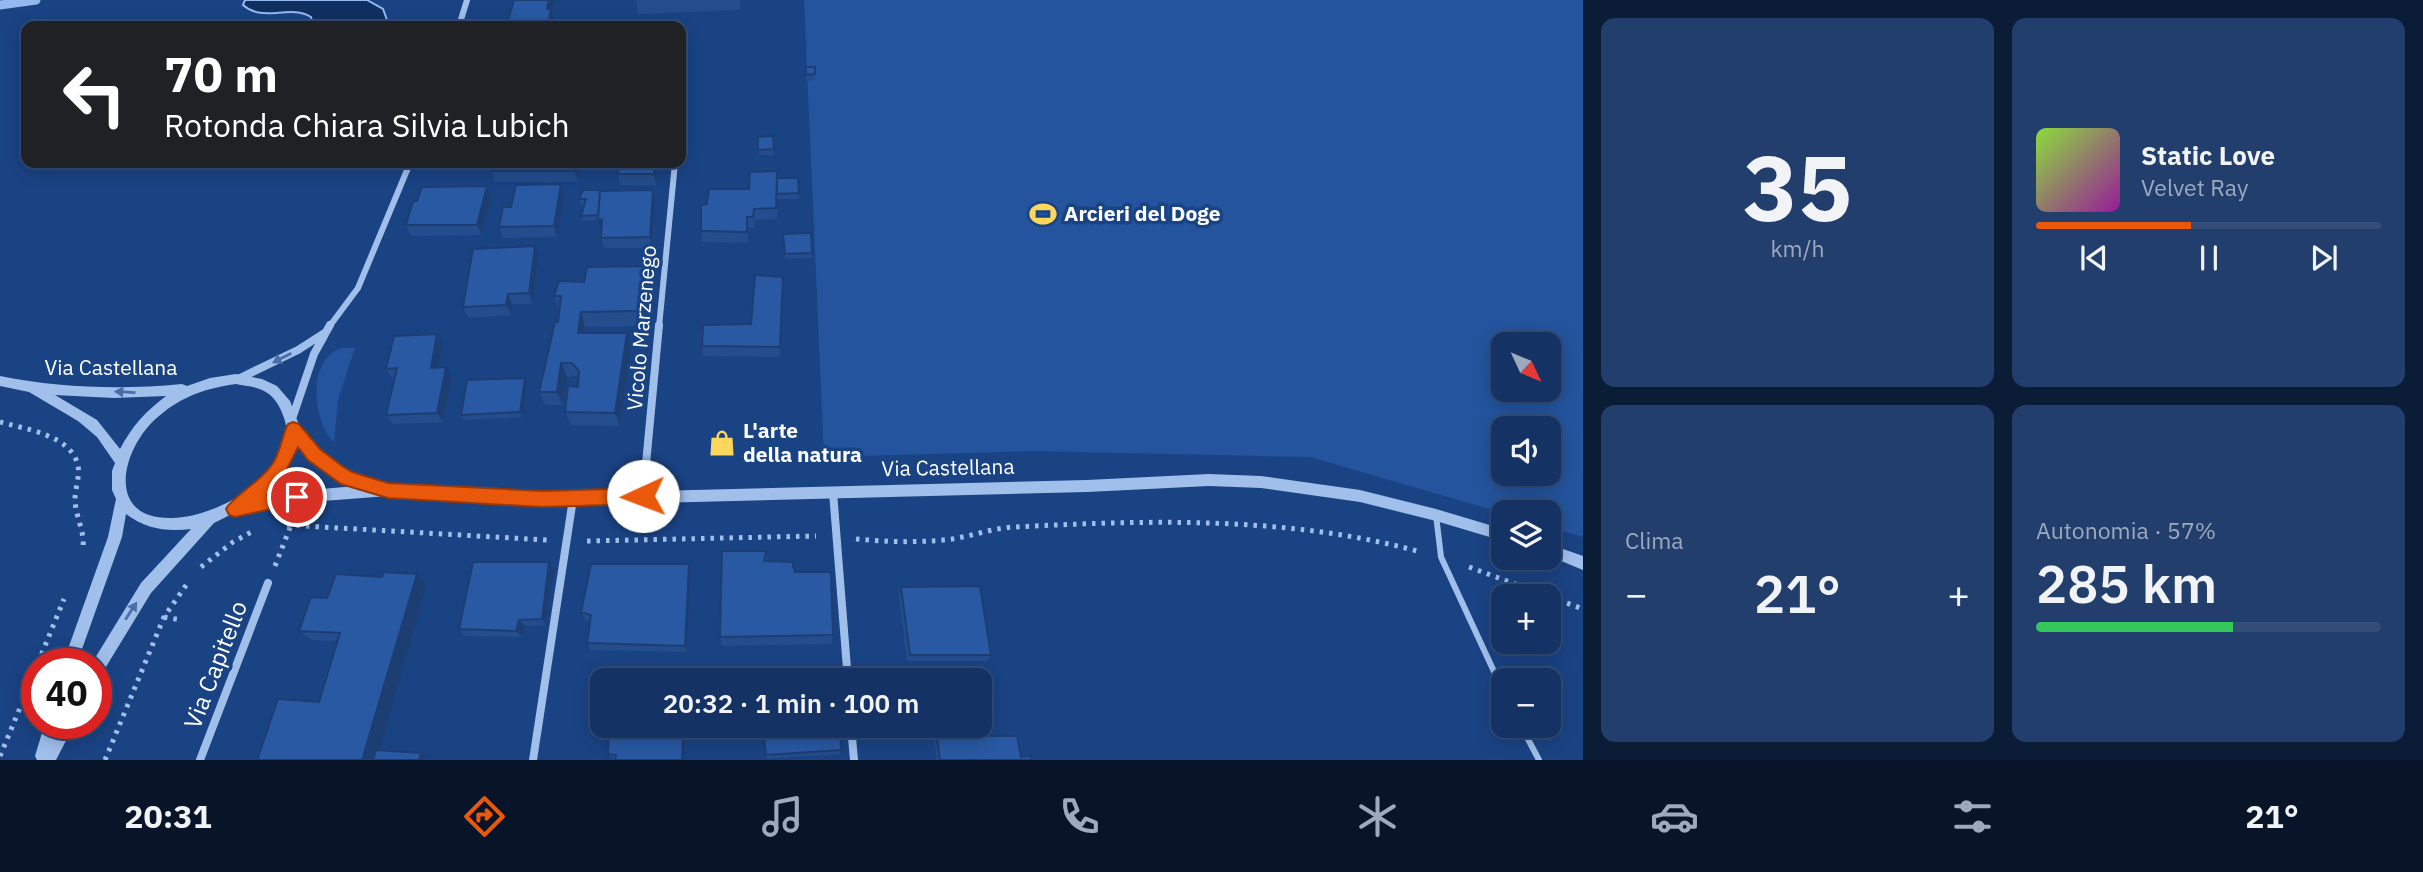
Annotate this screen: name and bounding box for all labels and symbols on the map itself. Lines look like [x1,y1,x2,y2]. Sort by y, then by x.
sports icon: Arcieri del Doge [1028,199,1058,229]
place label: Arcieri del Doge [1064,199,1221,227]
street label: Vicolo Marzenego [620,244,662,412]
north arrow [1491,332,1561,402]
one-way arrow [272,352,292,363]
street label: Via Castellana [44,353,178,381]
one-way arrow [113,387,135,398]
place label: L'arte della natura [743,416,862,468]
shop icon: L'arte della natura [707,428,737,458]
street label: Via Castellana [881,452,1015,482]
position arrow [606,459,680,533]
pin [267,467,327,527]
street label: Via Capitello [176,596,254,733]
one-way arrow [124,602,137,621]
speed limit sign: 40 [21,648,112,739]

